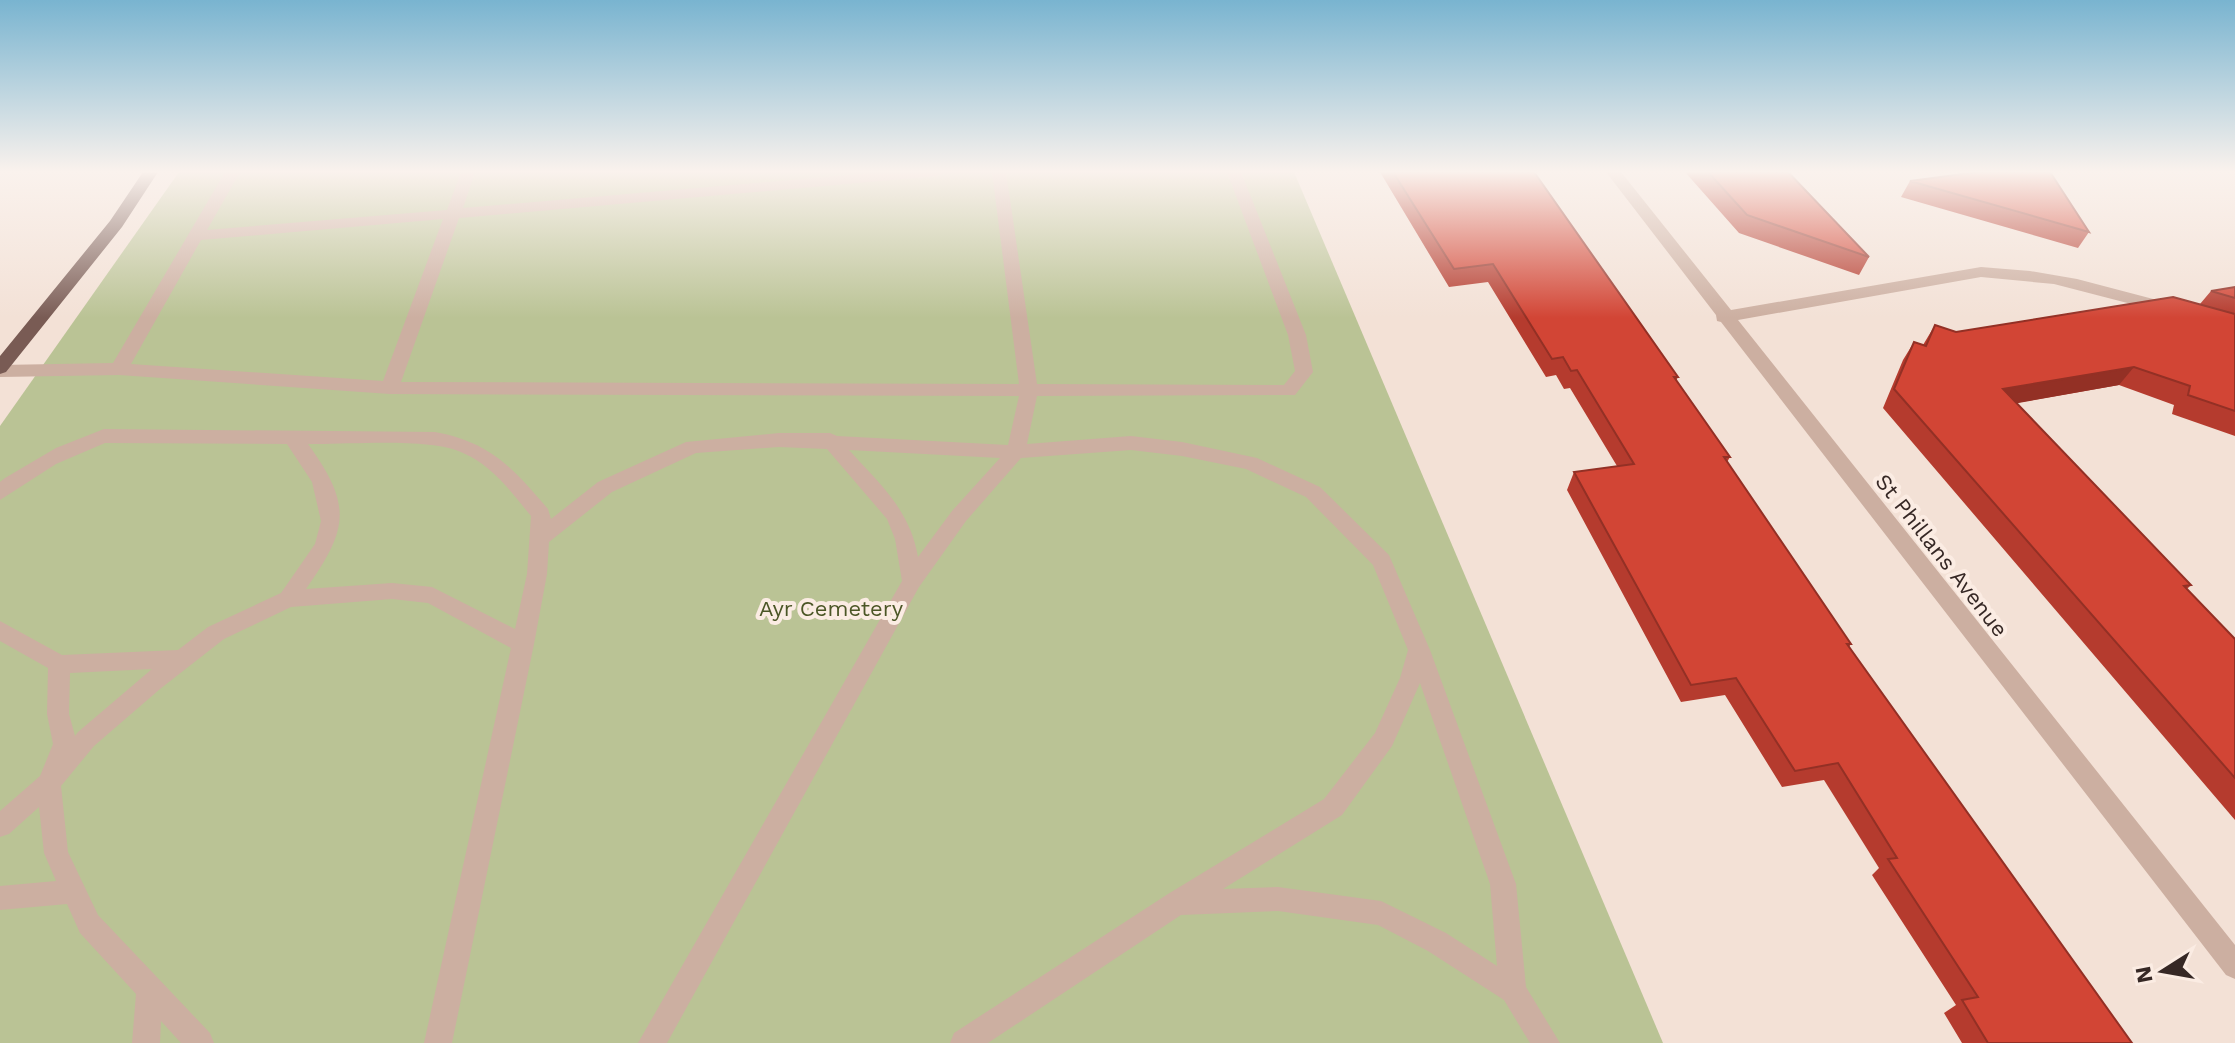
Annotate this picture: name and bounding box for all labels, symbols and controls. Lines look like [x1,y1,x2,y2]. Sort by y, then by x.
street label: St Phillans Avenue [1870,469,2013,642]
park label: Ayr Cemetery [759,596,904,621]
north arrow [2123,931,2203,1011]
text: N [2130,964,2158,985]

